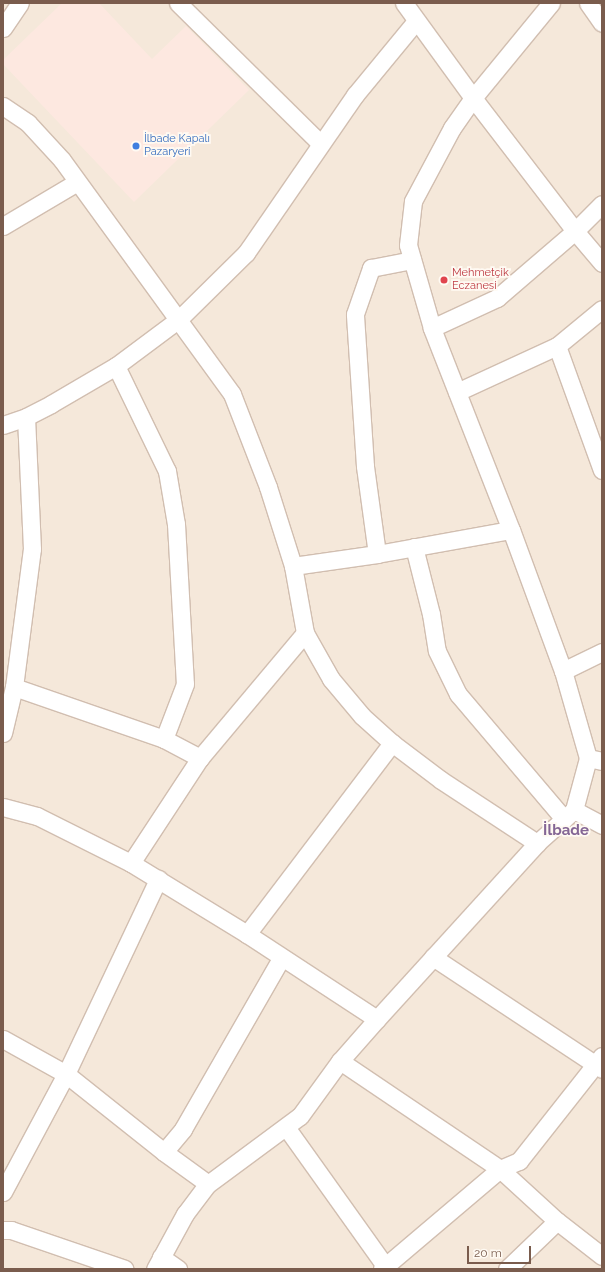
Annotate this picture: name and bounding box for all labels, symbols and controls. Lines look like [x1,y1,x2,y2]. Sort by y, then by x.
place label: İlbade Kapalı Pazaryeri [144,133,210,159]
marker: İlbade Kapalı Pazaryeri [131,141,141,151]
place label: Mehmetçik Eczanesi [452,267,509,293]
marker: Mehmetçik Eczanesi [439,275,449,285]
district label: İlbade [543,822,589,840]
scale bar [469,1238,533,1264]
text: 20 m [474,1246,502,1260]

